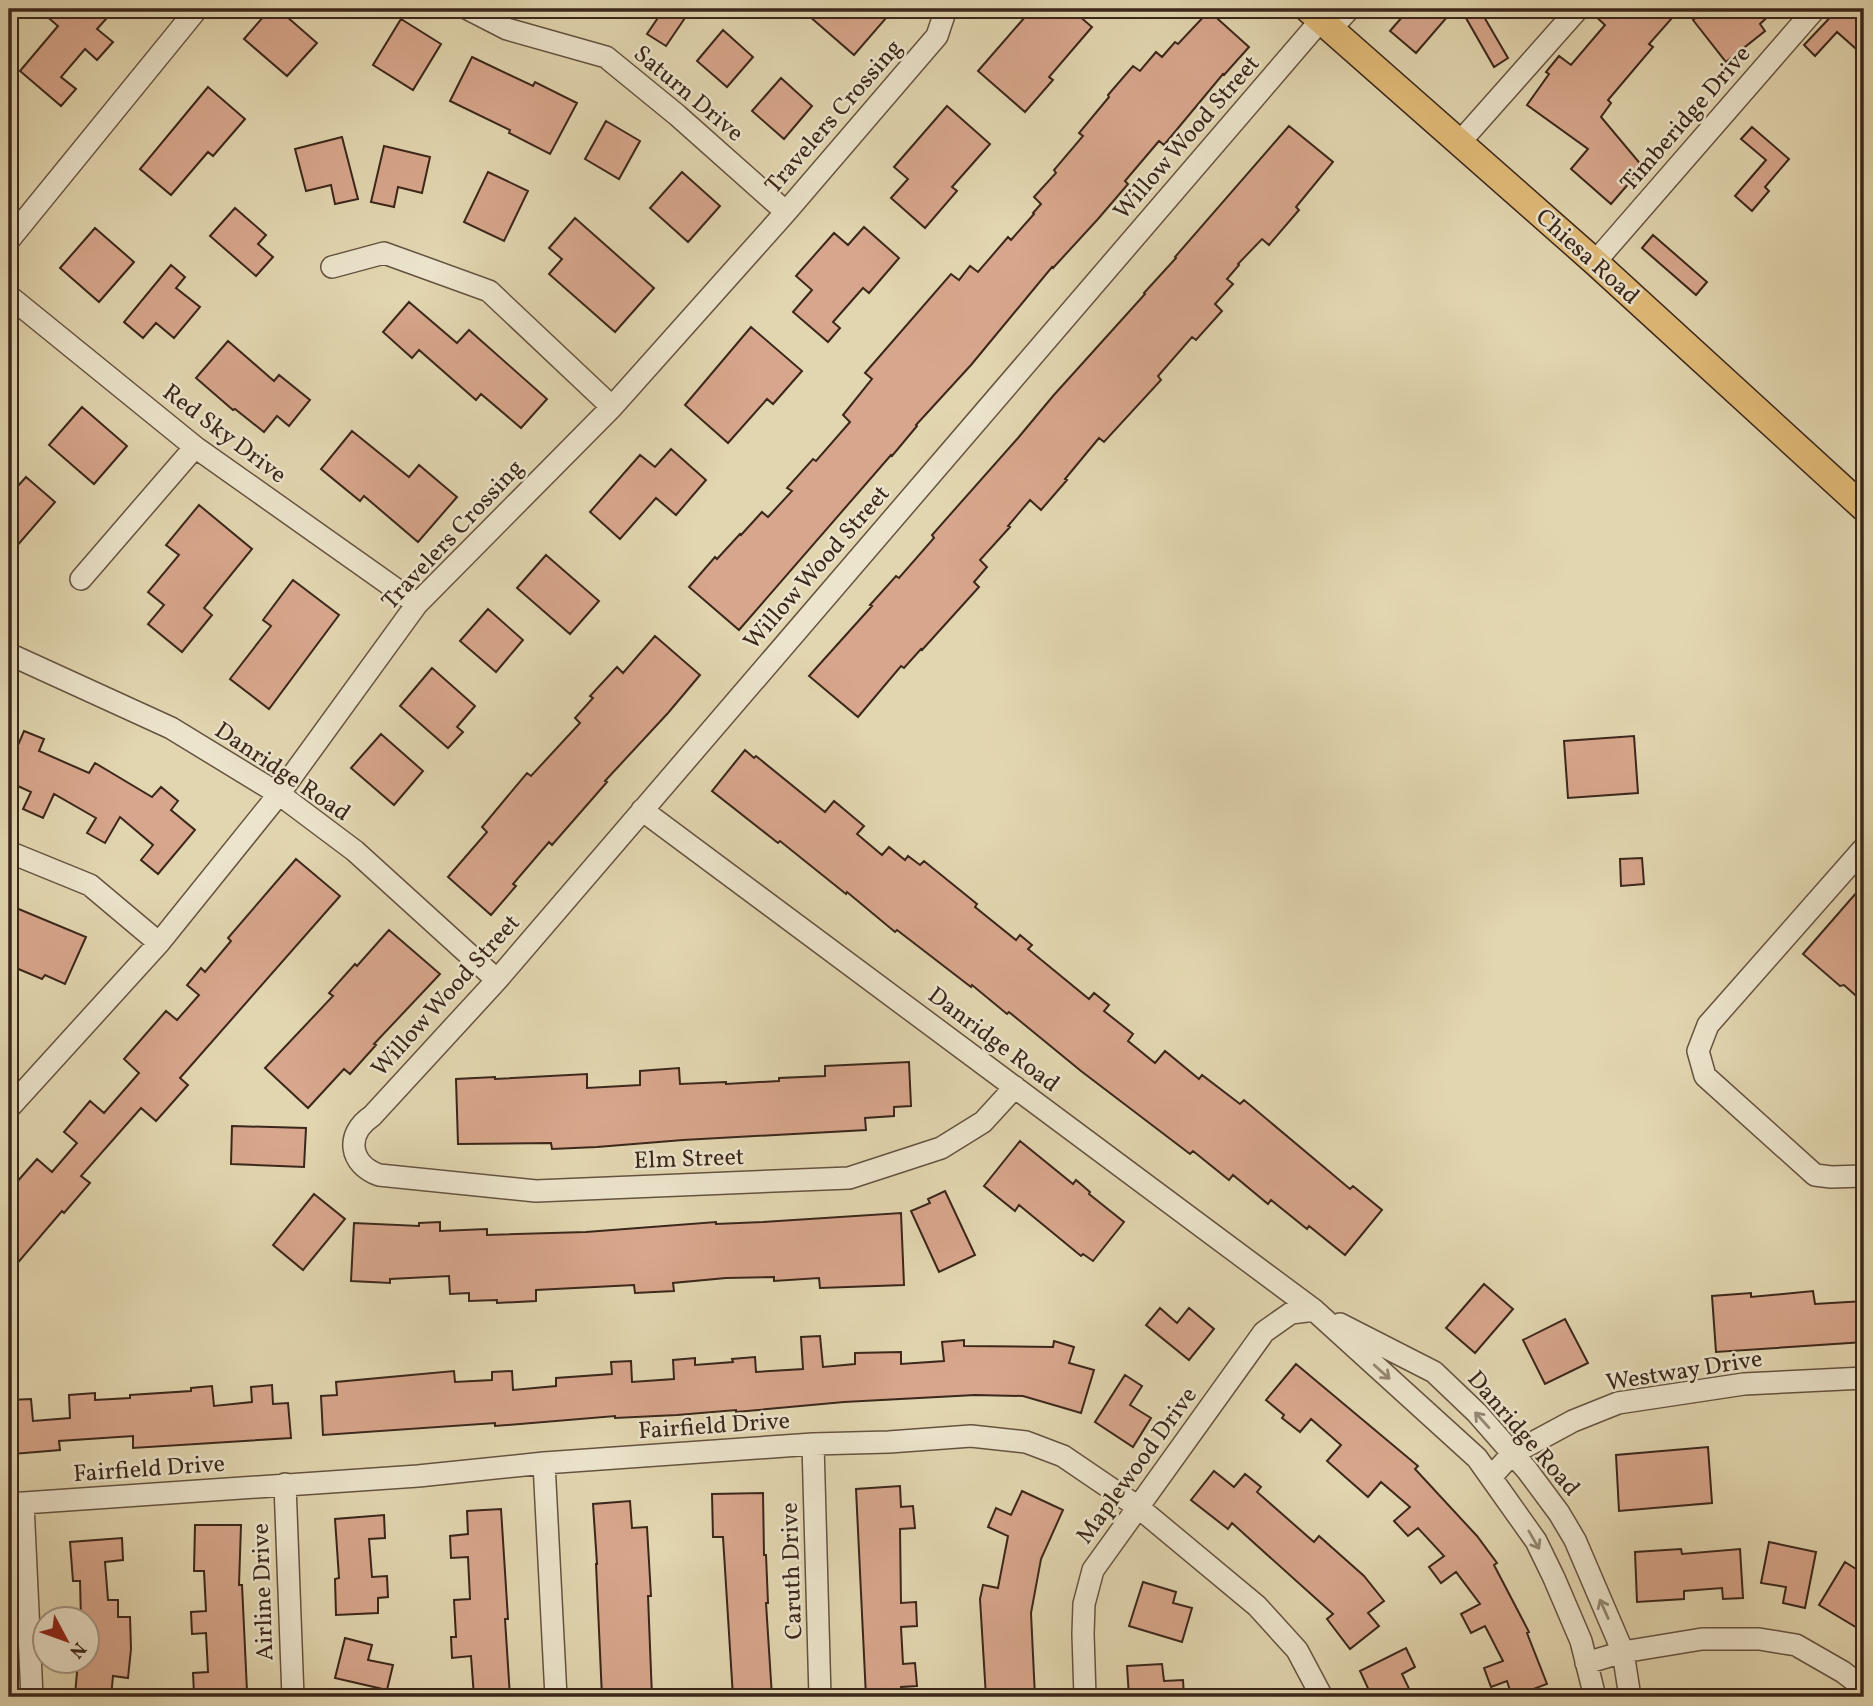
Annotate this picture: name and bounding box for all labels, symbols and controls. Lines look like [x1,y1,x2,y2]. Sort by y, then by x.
street label: Travelers Crossing [758,33,911,202]
street label: Saturn Drive [625,38,750,151]
street label: Timberidge Drive [1613,39,1760,200]
street label: Willow Wood Street [1106,49,1269,228]
street label: Chiesa Road [1527,201,1646,314]
street label: Red Sky Drive [155,377,293,493]
street label: Travelers Crossing [375,453,532,618]
street label: Willow Wood Street [736,479,899,658]
street label: Danridge Road [207,715,357,831]
street label: Willow Wood Street [364,908,529,1085]
street label: Danridge Road [920,980,1066,1101]
street label: Elm Street [633,1141,745,1179]
street label: Westway Drive [1604,1343,1765,1401]
one-way arrow [1373,1364,1390,1381]
street label: Danridge Road [1458,1364,1587,1505]
street label: Maplewood Drive [1069,1381,1206,1552]
street label: Fairfield Drive [637,1405,791,1449]
one-way arrow [1474,1411,1490,1429]
street label: Fairfield Drive [72,1448,226,1492]
street label: Caruth Drive [774,1502,812,1640]
street label: Airline Drive [245,1523,283,1661]
one-way arrow [1528,1529,1542,1549]
one-way arrow [1597,1599,1610,1620]
north arrow [32,1604,102,1674]
text: N [63,1636,92,1664]

